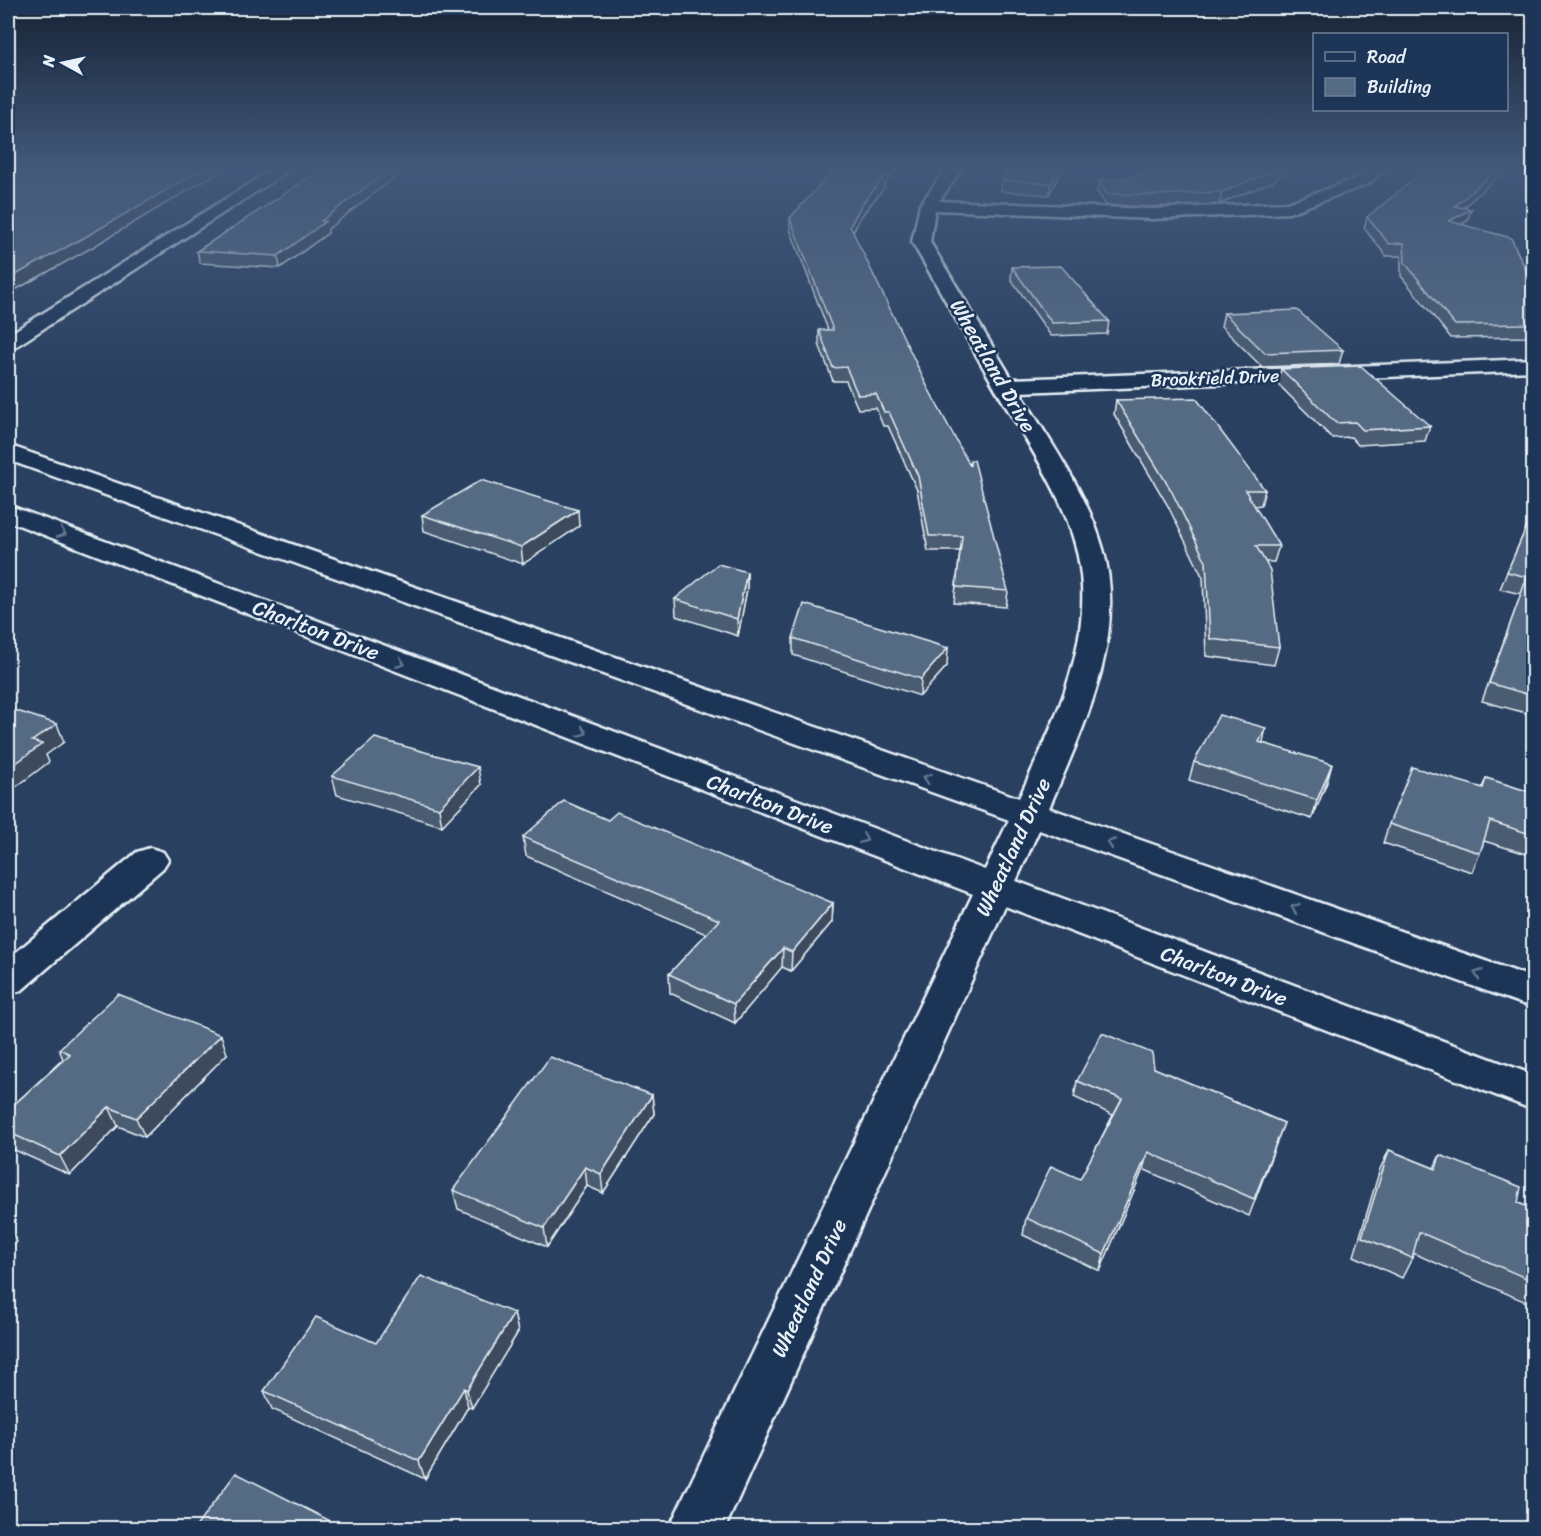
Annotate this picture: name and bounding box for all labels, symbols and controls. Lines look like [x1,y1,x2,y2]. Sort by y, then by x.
north arrow [33,33,93,93]
legend [1313,33,1508,111]
text: Road [1367,41,1407,73]
text: N [33,53,64,69]
text: Building [1367,71,1431,103]
street label: Wheatland Drive [939,292,1047,440]
street label: Brookfield Drive [1150,360,1280,396]
one-way arrow [56,526,67,538]
street label: Charlton Drive [247,588,385,672]
one-way arrow [395,655,406,668]
one-way arrow [578,725,588,738]
street label: Charlton Drive [701,762,839,846]
street label: Wheatland Drive [964,771,1062,923]
one-way arrow [922,772,933,785]
one-way arrow [858,832,868,845]
one-way arrow [1106,838,1117,851]
one-way arrow [1290,903,1301,916]
street label: Charlton Drive [1155,934,1293,1018]
one-way arrow [1473,968,1484,981]
street label: Wheatland Drive [760,1212,858,1364]

